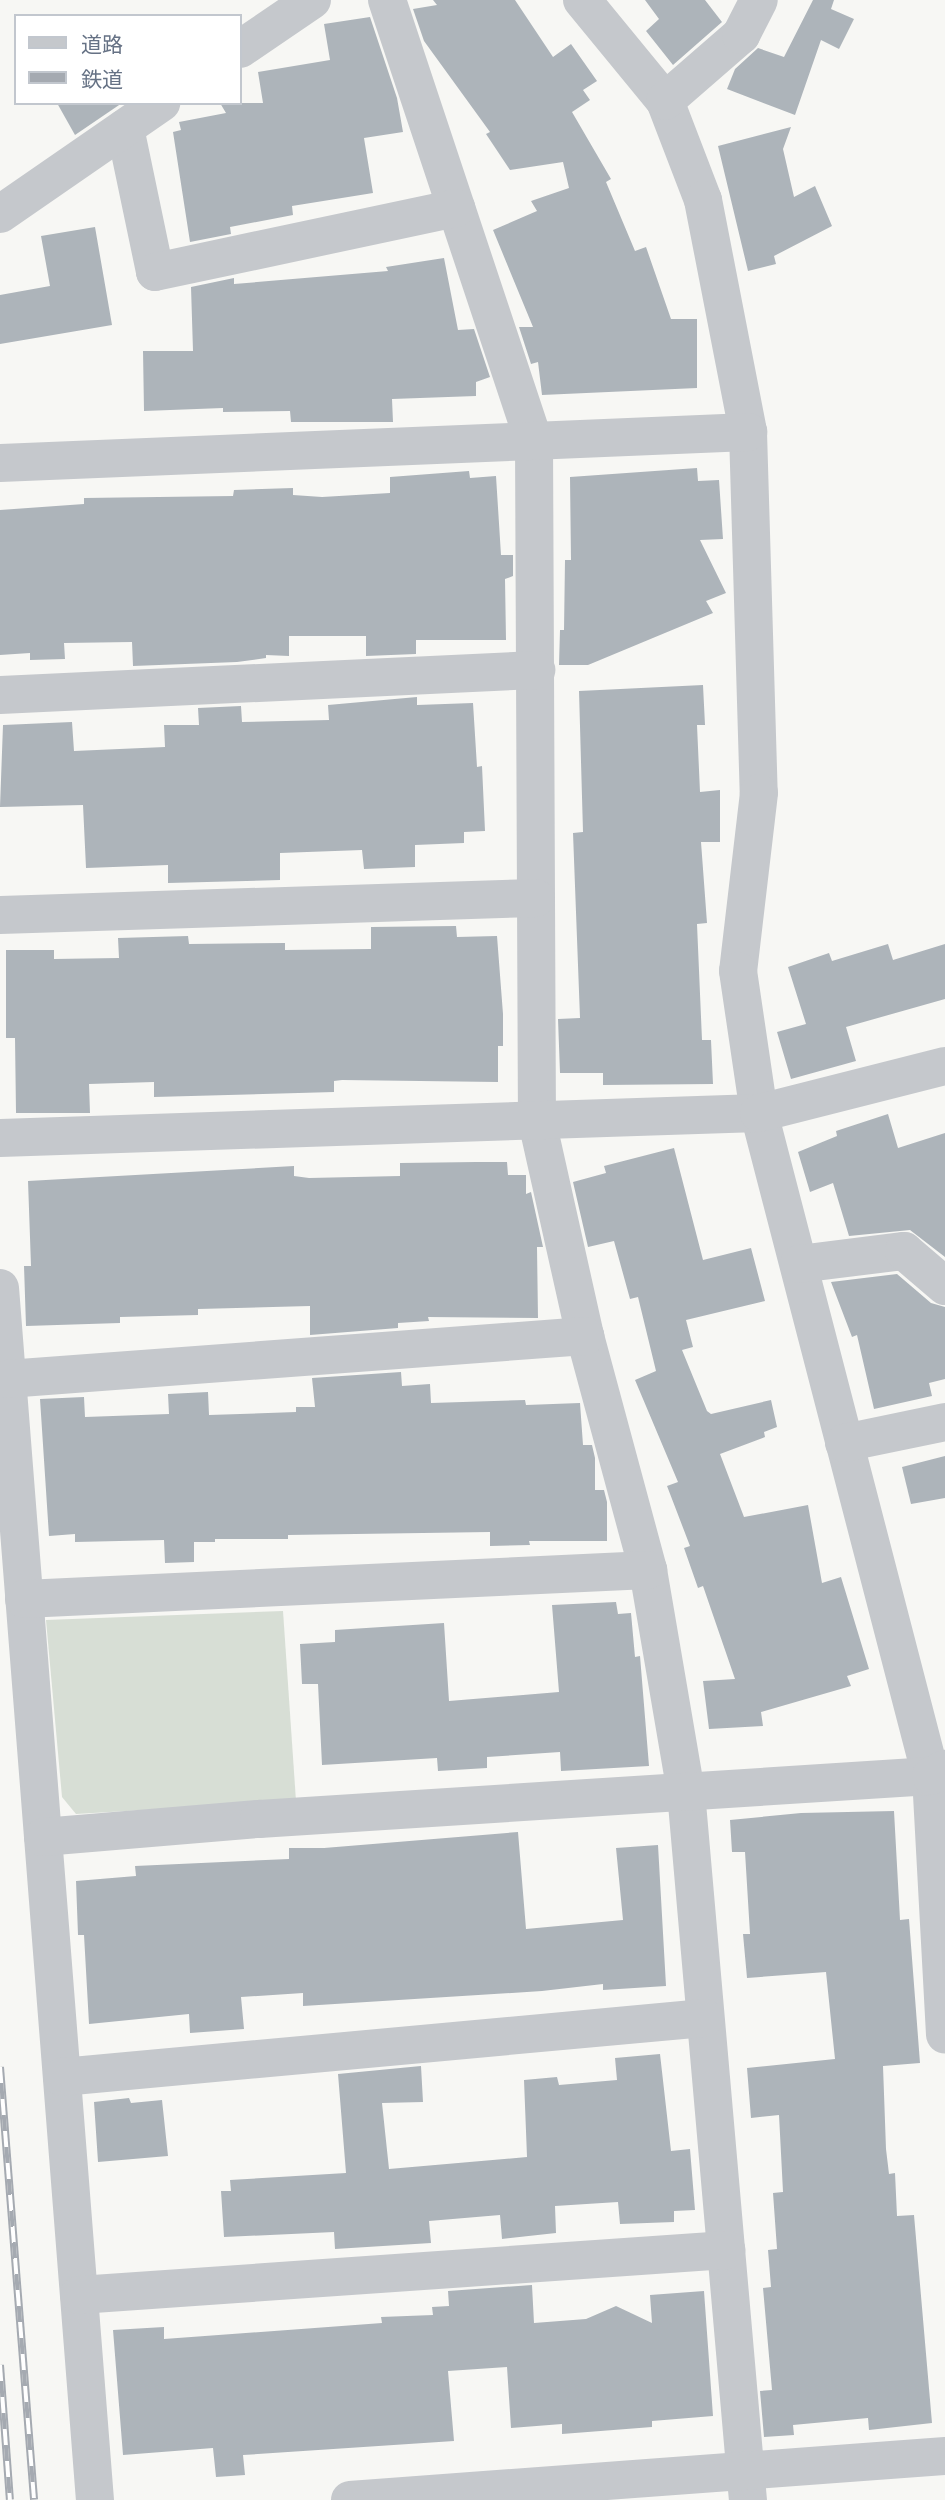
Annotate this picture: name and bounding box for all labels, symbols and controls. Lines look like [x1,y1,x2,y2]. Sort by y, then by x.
legend [14,14,242,105]
text: 道路 [81,32,123,57]
text: 鉄道 [81,67,123,92]

